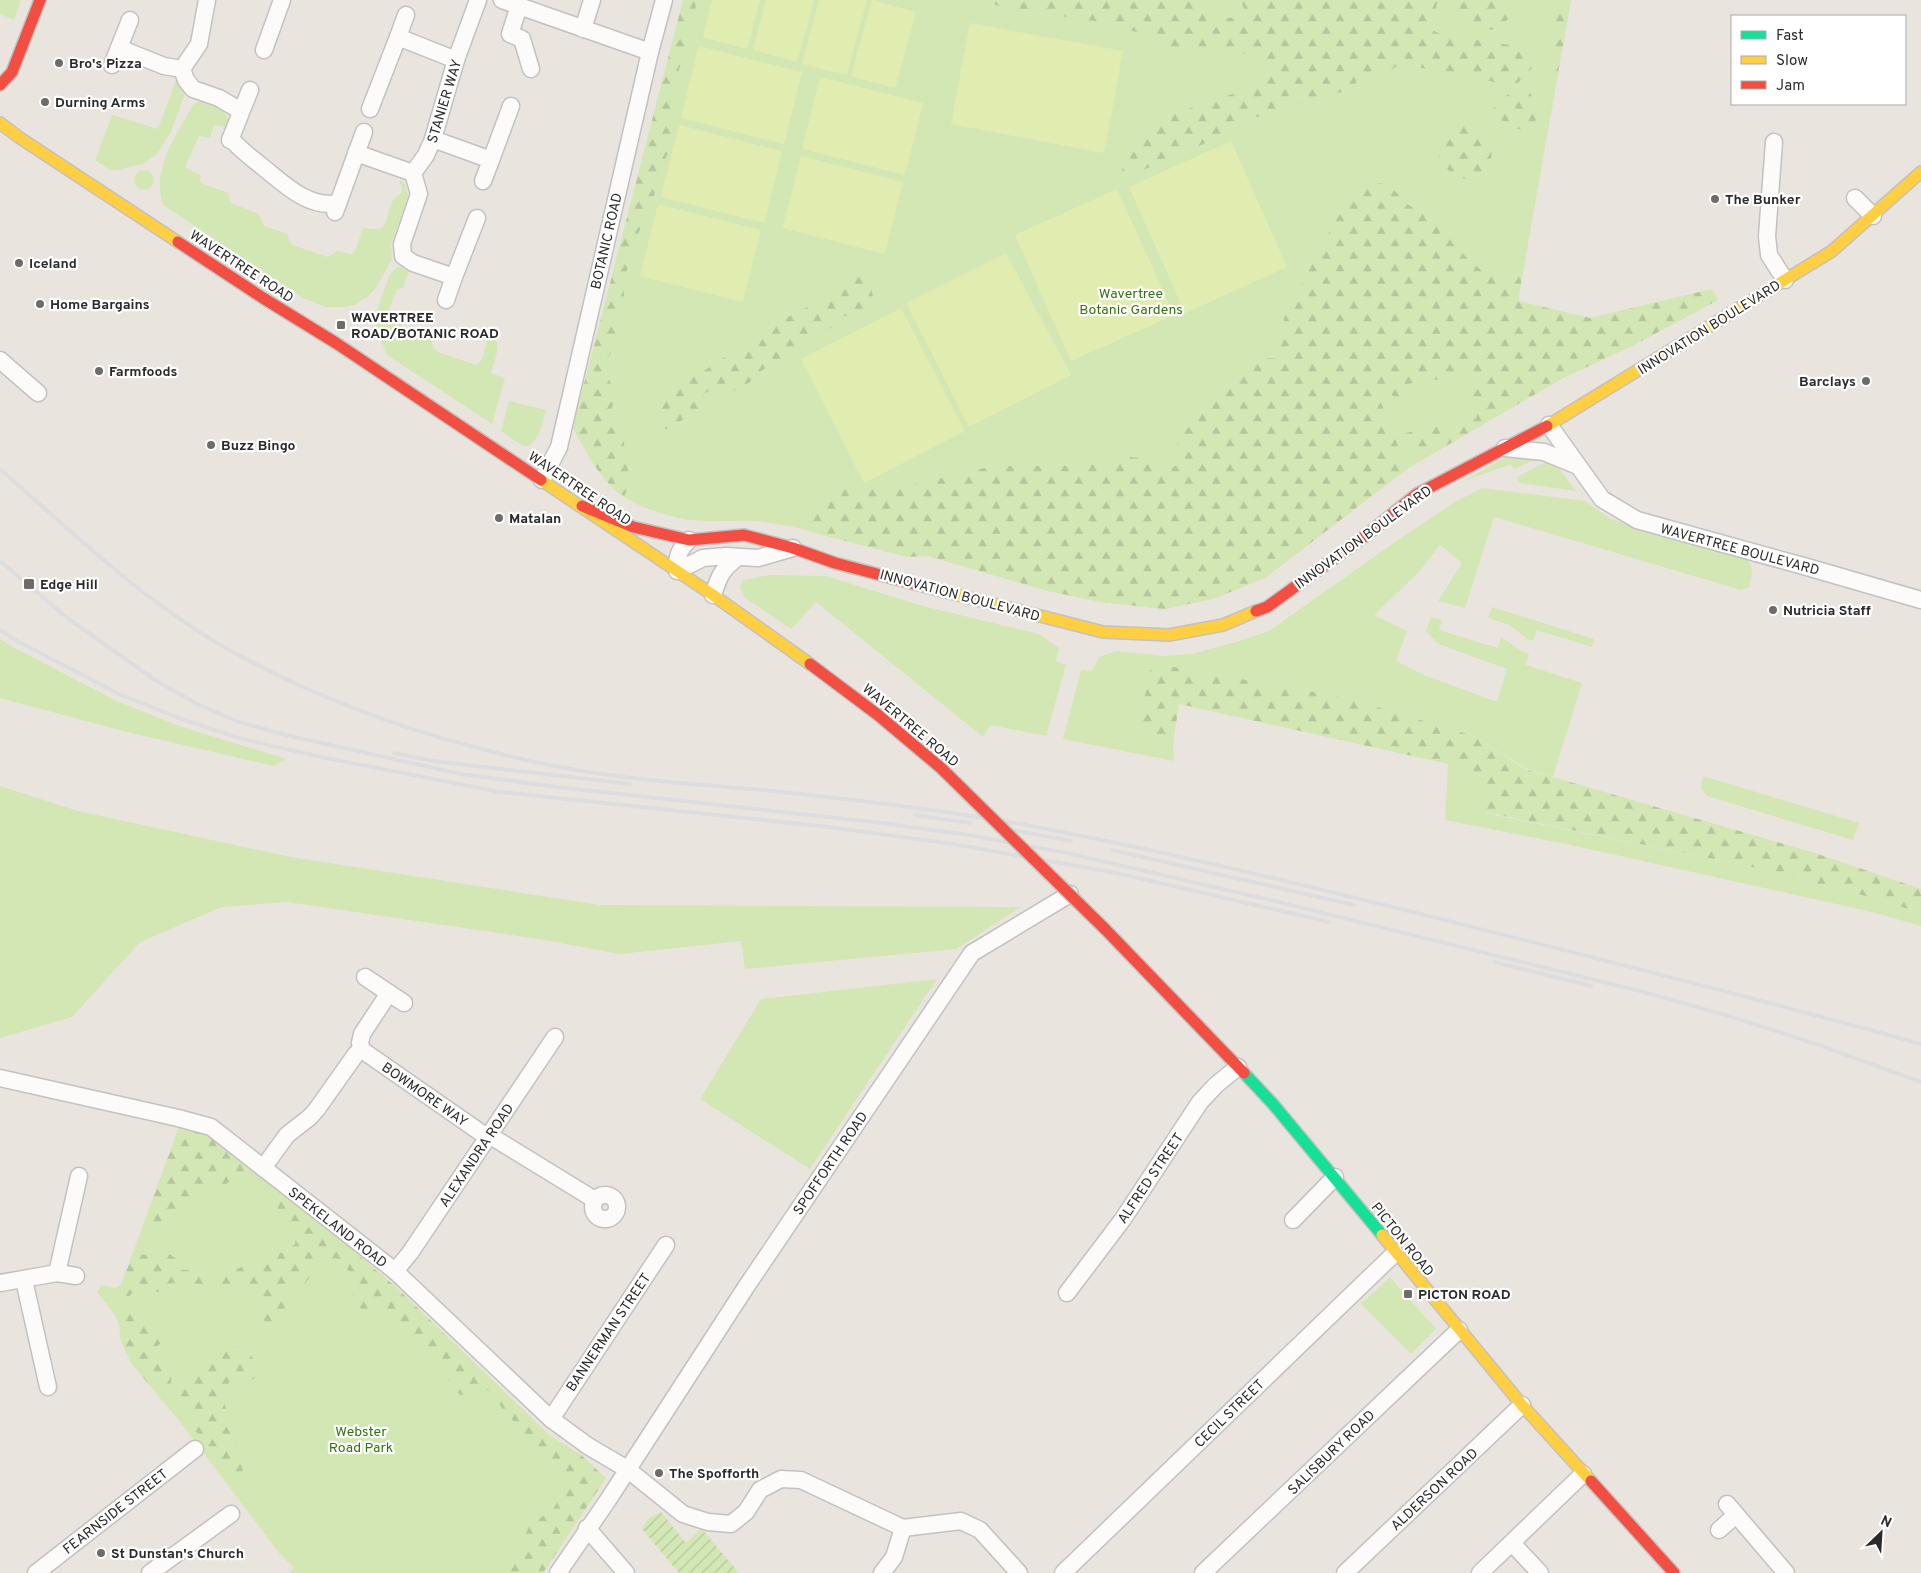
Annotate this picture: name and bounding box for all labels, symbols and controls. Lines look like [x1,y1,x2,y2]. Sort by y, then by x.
legend [1731,15,1906,105]
text: Fast [1776,27,1804,46]
text: Slow [1776,52,1808,71]
place label: Bro's Pizza [69,56,142,73]
marker: Bro's Pizza [53,57,65,69]
street label: STANIER WAY [425,58,466,145]
text: Jam [1776,77,1805,96]
place label: Durning Arms [55,95,145,112]
marker: Durning Arms [39,96,51,108]
street label: BOTANIC ROAD [588,192,627,291]
place label: The Bunker [1725,192,1801,209]
marker: The Bunker [1709,193,1721,205]
street label: WAVERTREE ROAD [186,227,296,307]
place label: Iceland [29,256,77,273]
marker: Iceland [13,257,25,269]
street label: INNOVATION BOULEVARD [1635,277,1784,379]
park label: Wavertree Botanic Gardens [1079,286,1183,319]
place label: Home Bargains [50,297,150,314]
marker: Home Bargains [34,298,46,310]
place label: WAVERTREE ROAD/BOTANIC ROAD [351,310,499,343]
marker: WAVERTREE ROAD/BOTANIC ROAD [335,319,347,331]
place label: Farmfoods [109,364,178,381]
marker: Farmfoods [93,365,105,377]
place label: Barclays [1799,374,1856,391]
marker: Barclays [1860,375,1872,387]
place label: Buzz Bingo [221,438,296,455]
marker: Buzz Bingo [205,439,217,451]
street label: WAVERTREE ROAD [524,448,634,530]
street label: INNOVATION BOULEVARD [1292,483,1436,594]
place label: Matalan [509,511,561,528]
marker: Matalan [493,512,505,524]
street label: WAVERTREE BOULEVARD [1658,521,1821,580]
street label: INNOVATION BOULEVARD [878,567,1042,626]
marker: Edge Hill [22,577,36,591]
place label: Edge Hill [40,577,98,594]
place label: Nutricia Staff [1783,603,1872,620]
marker: Nutricia Staff [1767,604,1779,616]
street label: WAVERTREE ROAD [858,681,962,771]
street label: BOWMORE WAY [378,1059,470,1131]
street label: ALEXANDRA ROAD [436,1101,518,1211]
street label: SPOFFORTH ROAD [790,1109,872,1219]
street label: ALFRED STREET [1115,1130,1188,1227]
street label: SPEKELAND ROAD [284,1184,390,1272]
street label: PICTON ROAD [1367,1200,1437,1280]
street label: BANNERMAN STREET [563,1270,655,1395]
place label: PICTON ROAD [1418,1287,1511,1304]
marker: PICTON ROAD [1402,1288,1414,1300]
street label: CECIL STREET [1191,1376,1269,1452]
street label: SALISBURY ROAD [1285,1407,1379,1499]
park label: Webster Road Park [329,1424,393,1457]
street label: ALDERSON ROAD [1388,1445,1482,1535]
street label: FEARNSIDE STREET [60,1466,172,1558]
place label: The Spofforth [669,1466,759,1483]
marker: The Spofforth [653,1467,665,1479]
north arrow [1856,1508,1906,1558]
text: N [1878,1513,1894,1532]
place label: St Dunstan's Church [111,1546,244,1563]
marker: St Dunstan's Church [95,1547,107,1559]

